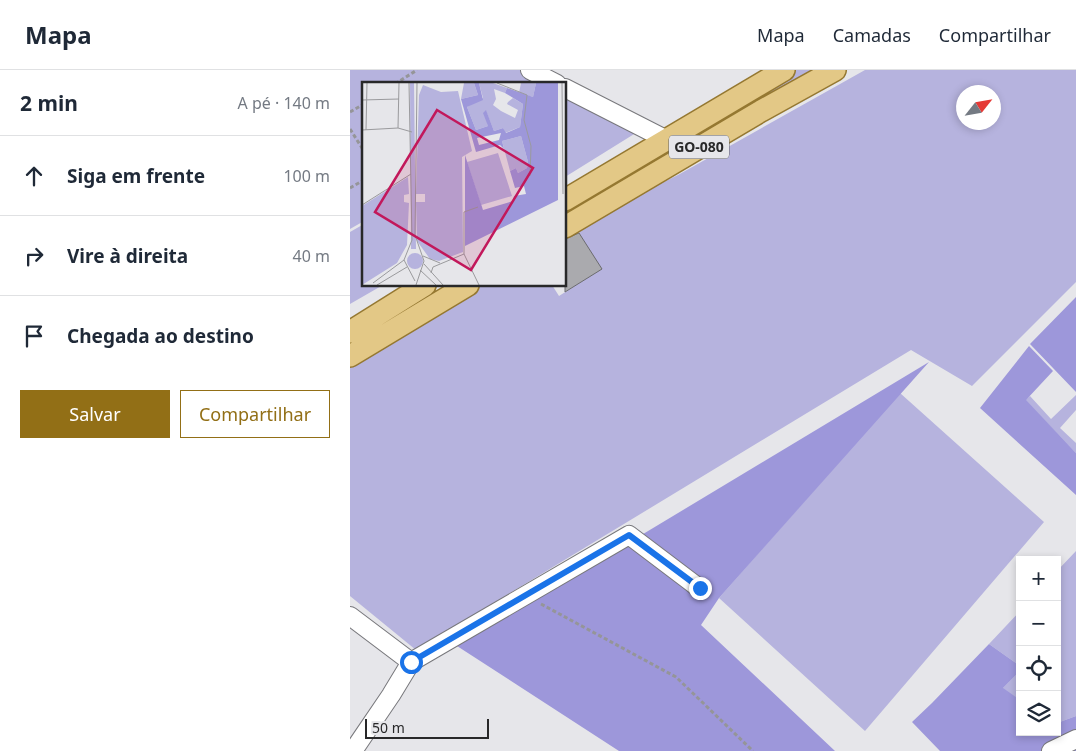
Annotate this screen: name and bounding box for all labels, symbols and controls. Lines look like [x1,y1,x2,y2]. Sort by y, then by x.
text: Mapa [25,18,92,51]
text: Mapa [757,23,805,47]
text: Camadas [833,23,911,47]
text: Compartilhar [939,23,1051,47]
inset map [362,82,566,286]
north arrow [956,85,1001,130]
text: 2 min [20,89,78,117]
text: A pé · 140 m [238,92,330,114]
road number: GO-080 [669,136,729,158]
icon: ahead [20,162,48,190]
text: Siga em frente [67,163,205,189]
text: 100 m [283,165,330,187]
icon: right [20,242,48,270]
text: Vire à direita [67,243,188,269]
text: 40 m [293,245,330,267]
icon: arrive [20,322,48,350]
text: Chegada ao destino [67,323,254,349]
button: Salvar [20,390,170,438]
button: Compartilhar [180,390,330,438]
map controls [1016,556,1061,736]
button: + [1016,556,1061,601]
route end [689,577,712,600]
button: − [1016,601,1061,646]
button: locate [1016,646,1061,691]
route start [400,651,423,674]
button: layers [1016,691,1061,736]
scale bar [365,716,489,739]
text: 50 m [372,718,405,737]

